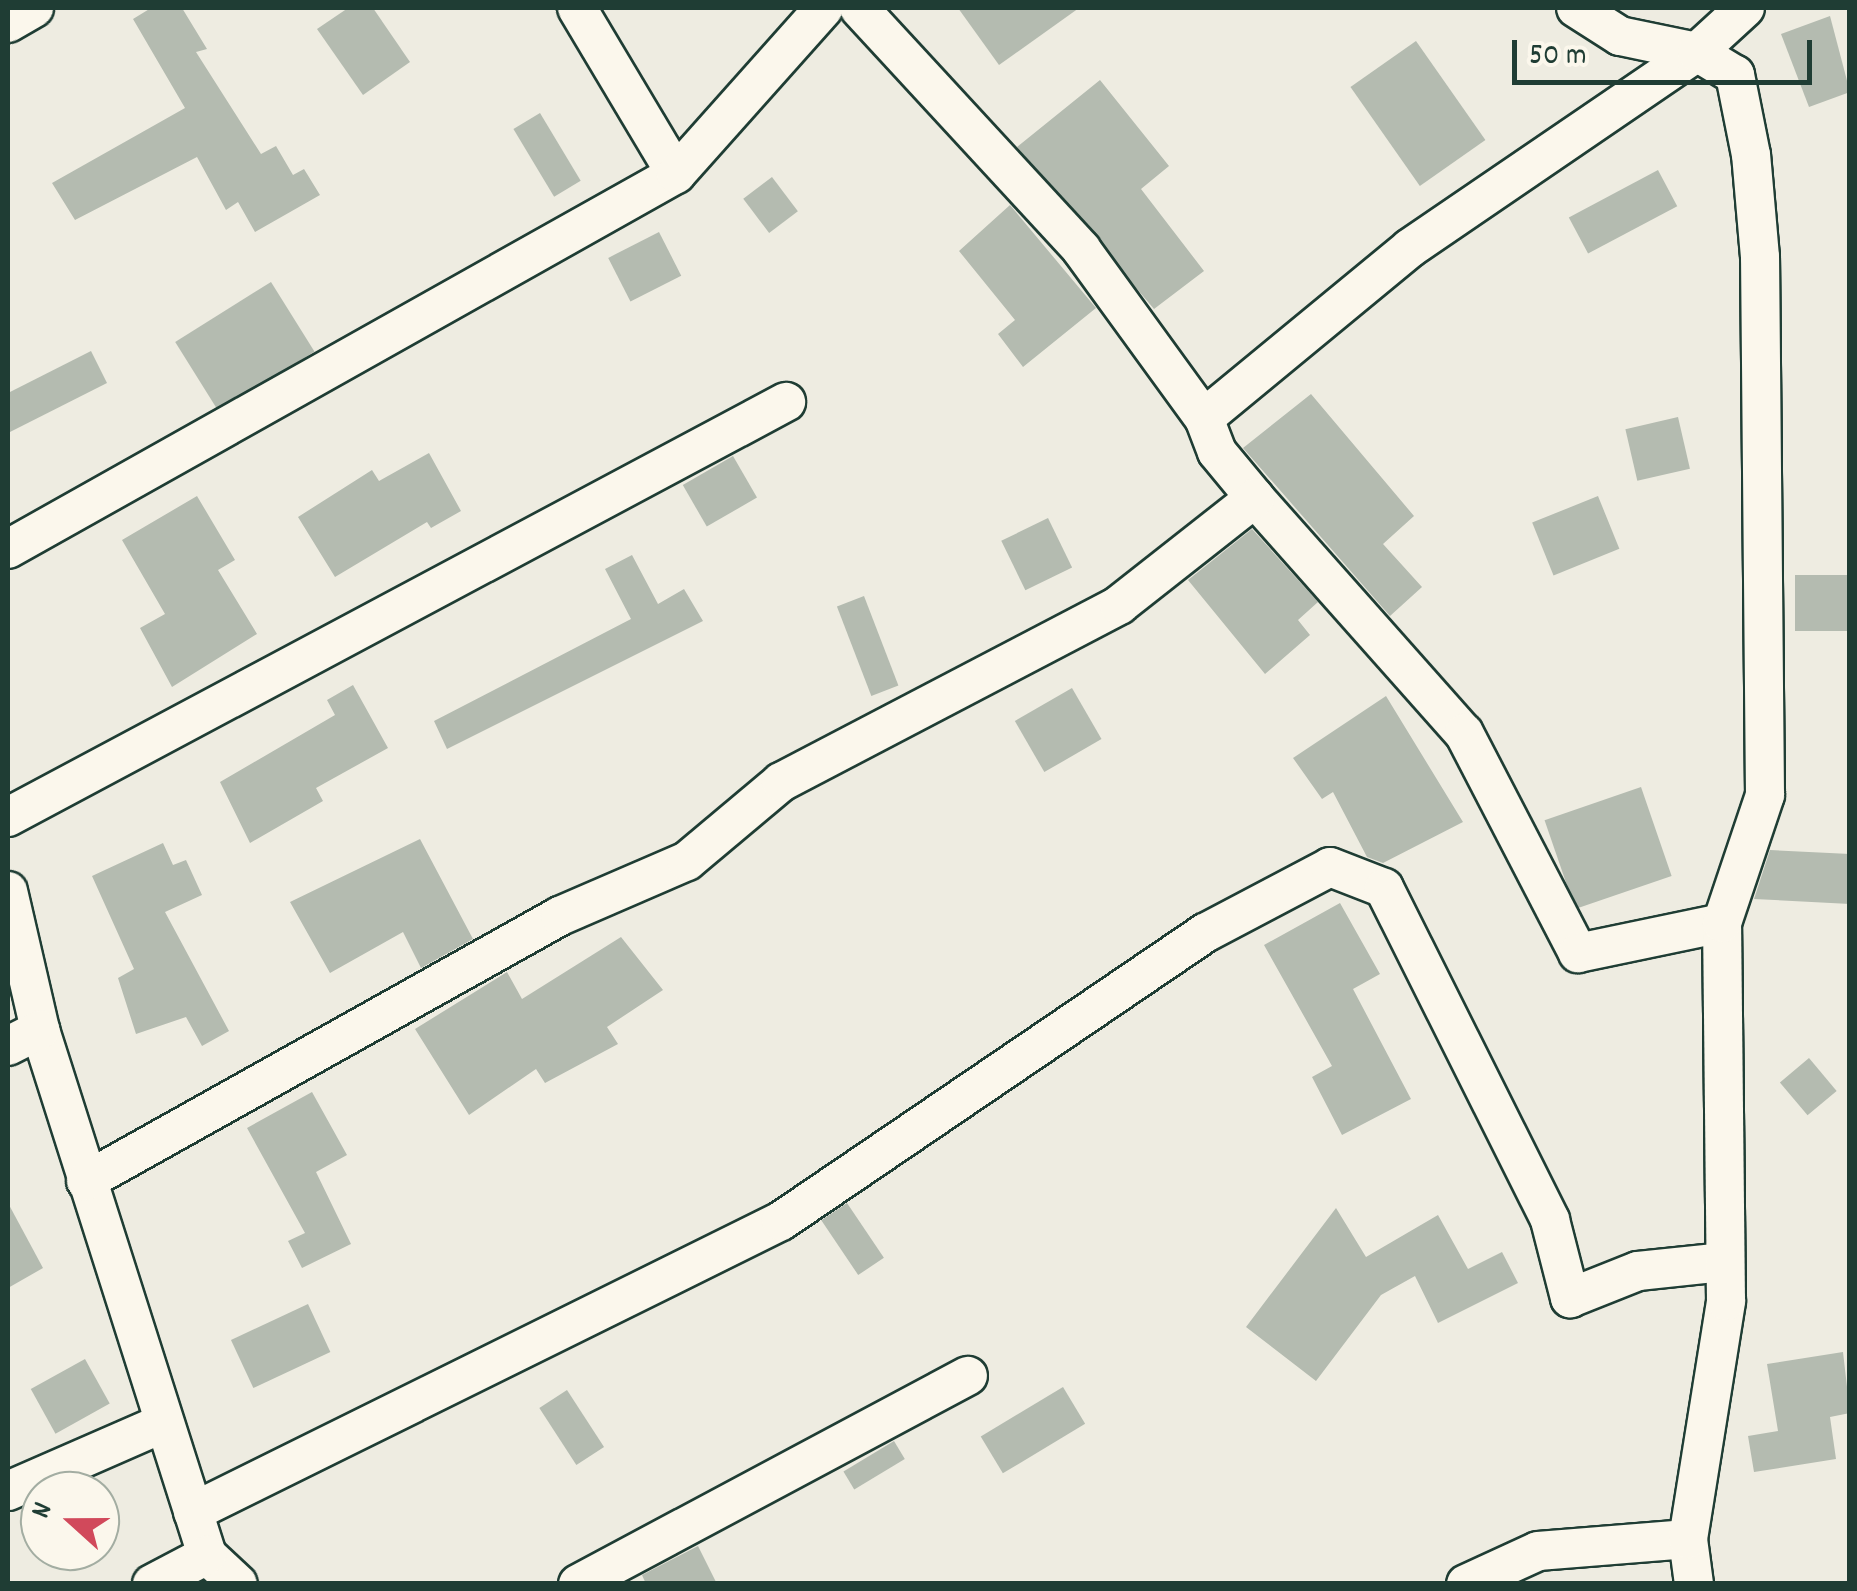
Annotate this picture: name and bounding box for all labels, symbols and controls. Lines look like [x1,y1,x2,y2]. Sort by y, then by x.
scale bar [1517,20,1817,82]
text: 50 m [1529,36,1587,79]
north arrow [20,1471,120,1571]
text: N [23,1497,65,1525]

